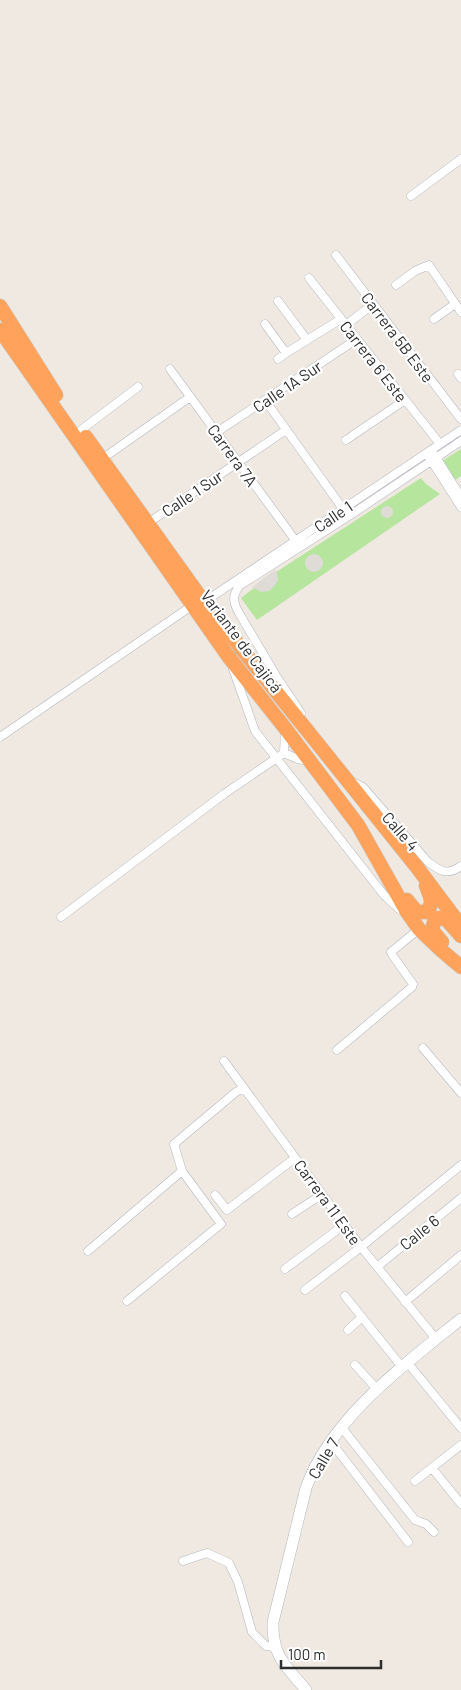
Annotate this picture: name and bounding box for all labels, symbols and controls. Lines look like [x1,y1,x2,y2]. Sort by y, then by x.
street label: Carrera 5B Este [358,288,438,386]
street label: Carrera 6 Este [336,317,412,405]
street label: Calle 1A Sur [249,356,325,416]
street label: Carrera 7A [204,420,262,490]
street label: Calle 1 Sur [158,466,226,520]
street label: Calle 1 [310,496,356,536]
street label: Variante de Cajicá [197,586,287,696]
street label: Calle 4 [379,808,423,854]
street label: Carrera 11 Este [291,1156,365,1248]
street label: Calle 6 [395,1210,443,1254]
street label: Calle 7 [303,1434,343,1482]
scale bar [281,1638,381,1670]
text: 100 m [288,1645,326,1663]

